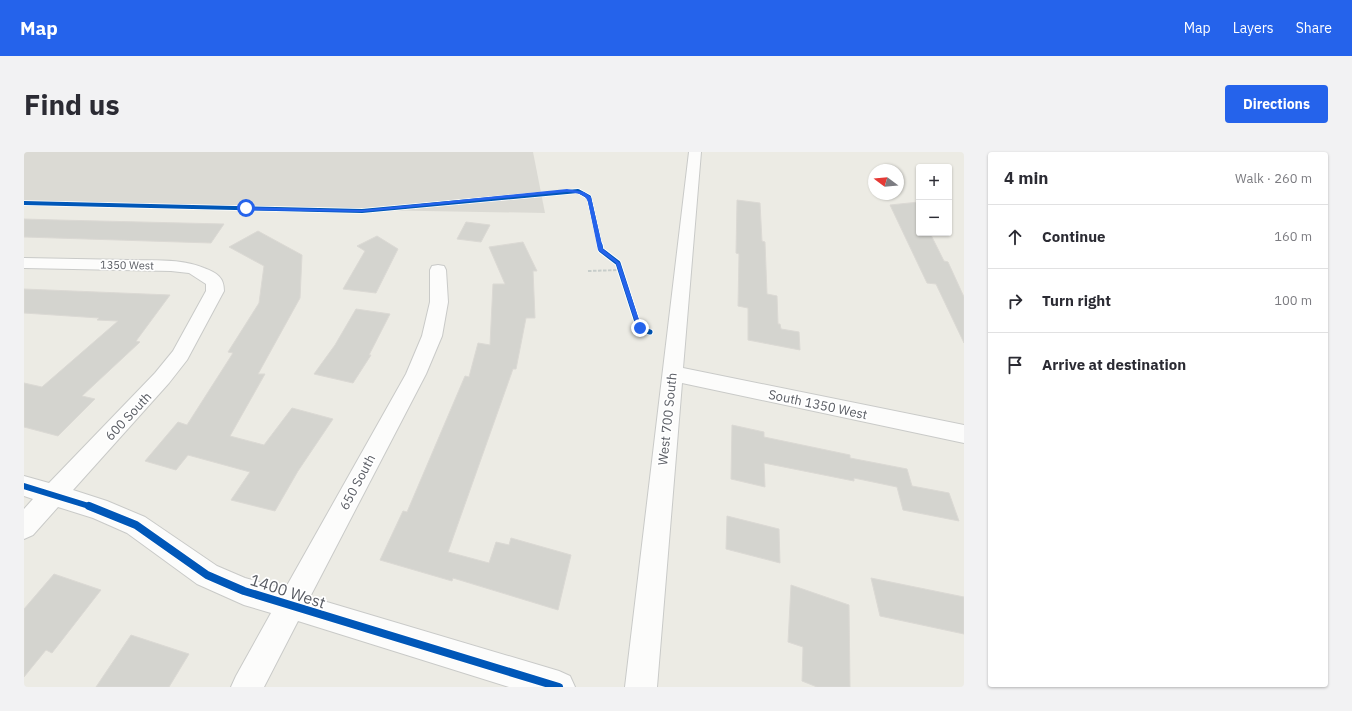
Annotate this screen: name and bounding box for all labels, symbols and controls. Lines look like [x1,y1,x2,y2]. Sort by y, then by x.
text: Map [20,16,58,40]
text: Map [1184,19,1211,37]
text: Layers [1233,19,1274,37]
text: Share [1296,19,1332,37]
button: Directions [1225,85,1328,123]
text: Find us [24,86,120,123]
north arrow [868,164,904,200]
map controls [916,164,952,236]
button: + [916,164,952,200]
text: 4 min [1004,167,1048,189]
text: Walk · 260 m [1235,170,1312,187]
route start [237,199,255,217]
button: − [916,200,952,236]
icon: ahead [1004,226,1026,248]
text: Continue [1042,227,1106,246]
text: 160 m [1274,228,1312,245]
street label: 1350 West [100,258,154,272]
icon: right [1004,290,1026,312]
text: Turn right [1042,291,1111,310]
text: 100 m [1274,292,1312,309]
route end [631,319,649,337]
icon: arrive [1004,354,1026,376]
text: Arrive at destination [1042,355,1186,374]
street label: West 700 South [654,372,681,466]
street label: South 1350 West [767,386,869,423]
street label: 600 South [101,388,155,444]
street label: 650 South [336,451,379,513]
street label: 1400 West [248,569,328,613]

